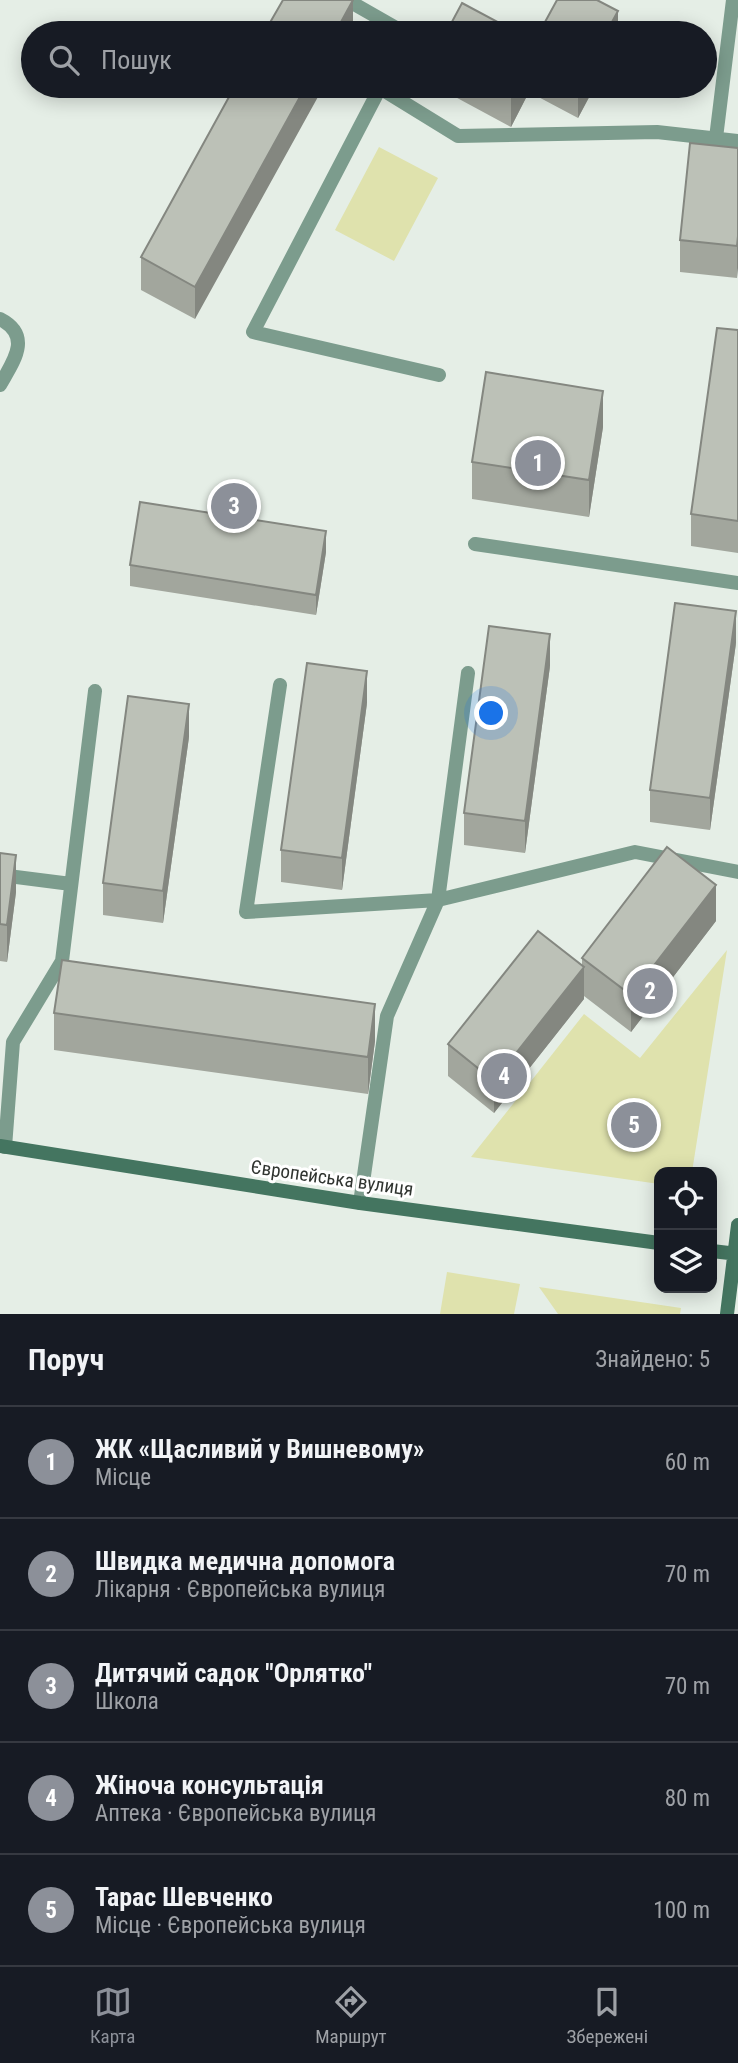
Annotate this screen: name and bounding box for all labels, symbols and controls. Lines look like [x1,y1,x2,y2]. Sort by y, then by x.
search box [21,21,717,98]
icon: search [45,41,83,79]
text: Пошук [101,45,172,75]
pin: 1 [515,437,561,489]
pin: 3 [211,480,257,532]
your location [474,696,508,730]
pin: 2 [627,965,673,1017]
pin: 4 [481,1050,527,1102]
pin: 5 [611,1099,657,1151]
street label: Європейська вулиця [249,1155,415,1201]
map controls [654,1167,717,1293]
button: locate [654,1167,717,1230]
button: layers [654,1230,717,1293]
text: Поруч [28,1342,104,1377]
text: Знайдено: 5 [595,1346,710,1373]
text: ЖК «Щасливий у Вишневому» [95,1434,424,1464]
text: 1 [45,1449,57,1476]
text: 60 m [665,1449,710,1476]
text: Місце [95,1464,151,1491]
text: Швидка медична допомога [95,1546,395,1576]
text: 2 [45,1561,57,1588]
text: 70 m [665,1561,710,1588]
text: Лікарня · Європейська вулиця [95,1576,385,1603]
text: Дитячий садок "Орлятко" [95,1658,372,1688]
text: 3 [45,1673,57,1700]
text: 70 m [665,1673,710,1700]
text: Школа [95,1688,159,1715]
text: Жіноча консультація [95,1770,324,1800]
text: 4 [45,1785,57,1812]
text: 80 m [665,1785,710,1812]
text: Аптека · Європейська вулиця [95,1800,376,1827]
text: Тарас Шевченко [95,1882,273,1912]
text: 5 [45,1897,57,1924]
text: 100 m [653,1897,710,1924]
text: Місце · Європейська вулиця [95,1912,366,1939]
tab: Карта [90,1983,135,2048]
tab: Маршрут [315,1983,387,2048]
tab: Збережені [567,1983,648,2048]

